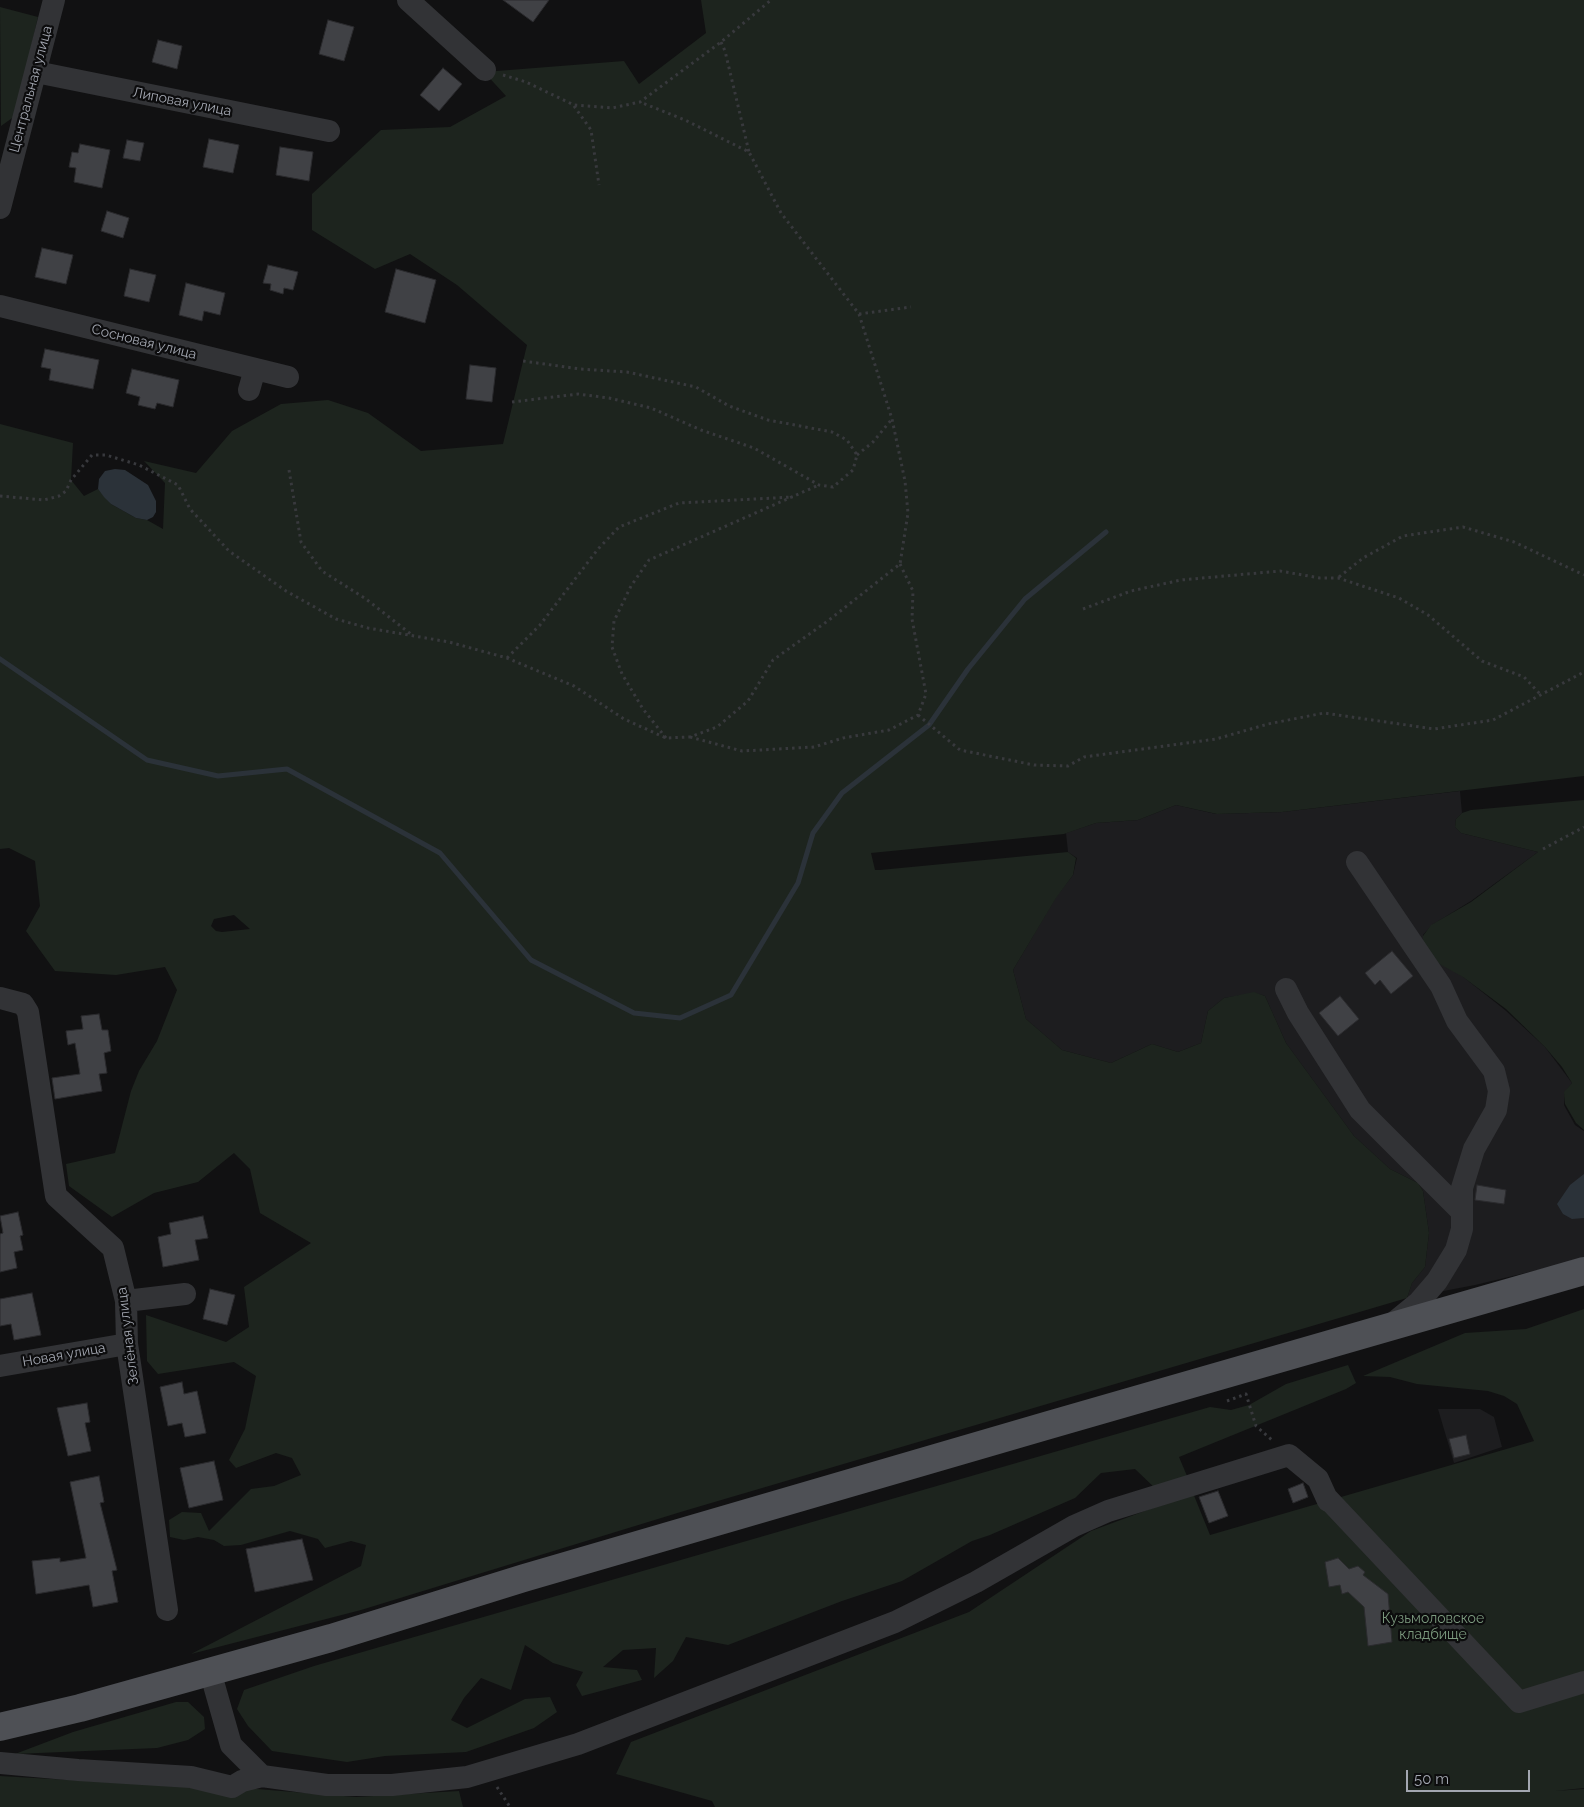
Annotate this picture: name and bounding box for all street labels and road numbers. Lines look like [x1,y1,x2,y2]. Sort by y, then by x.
street label: Центральная улица [6,24,56,154]
street label: Липовая улица [131,84,233,120]
street label: Сосновая улица [90,321,198,363]
street label: Зелёная улица [114,1286,142,1386]
street label: Новая улица [21,1339,107,1371]

